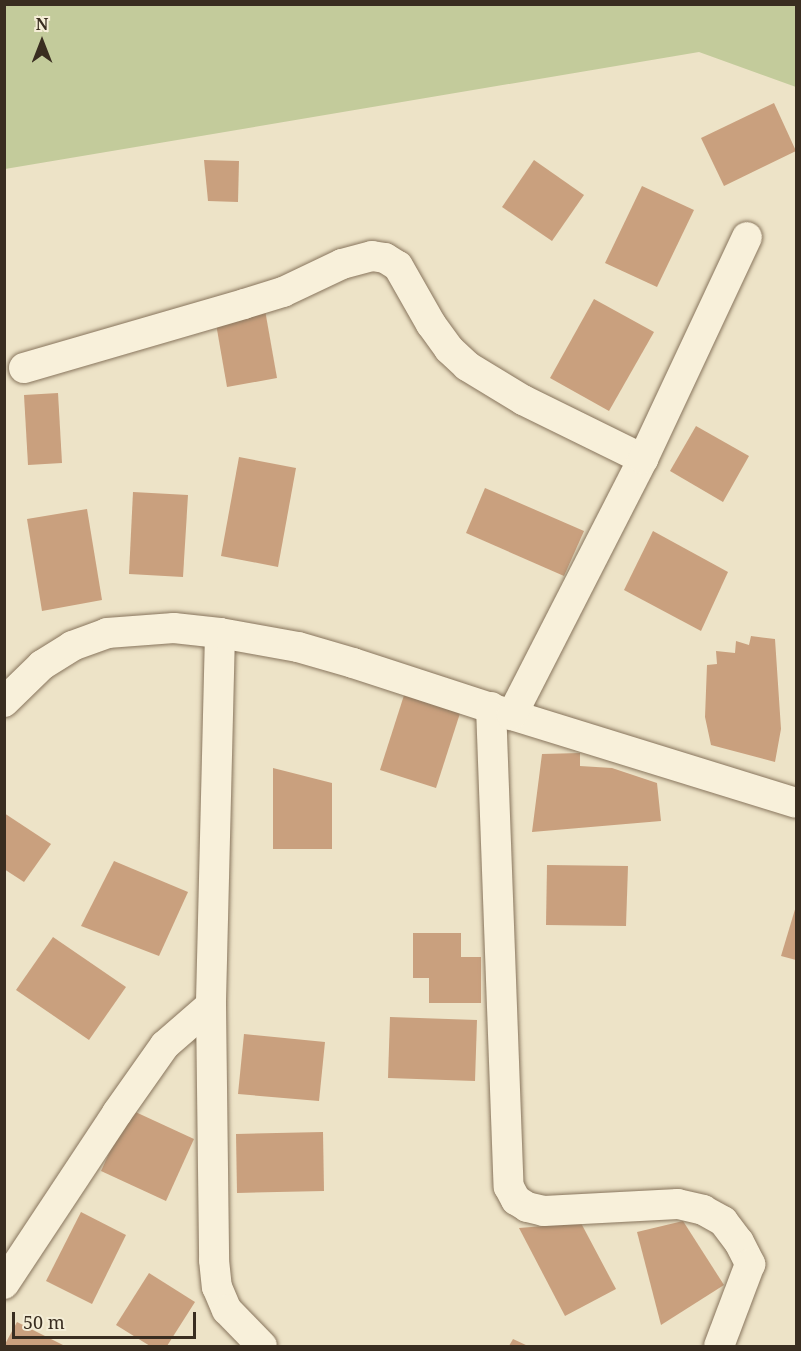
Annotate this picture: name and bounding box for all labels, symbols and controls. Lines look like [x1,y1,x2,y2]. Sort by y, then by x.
north arrow [12,12,72,72]
text: N [36,13,48,35]
scale bar [15,1300,200,1338]
text: 50 m [23,1310,65,1334]

